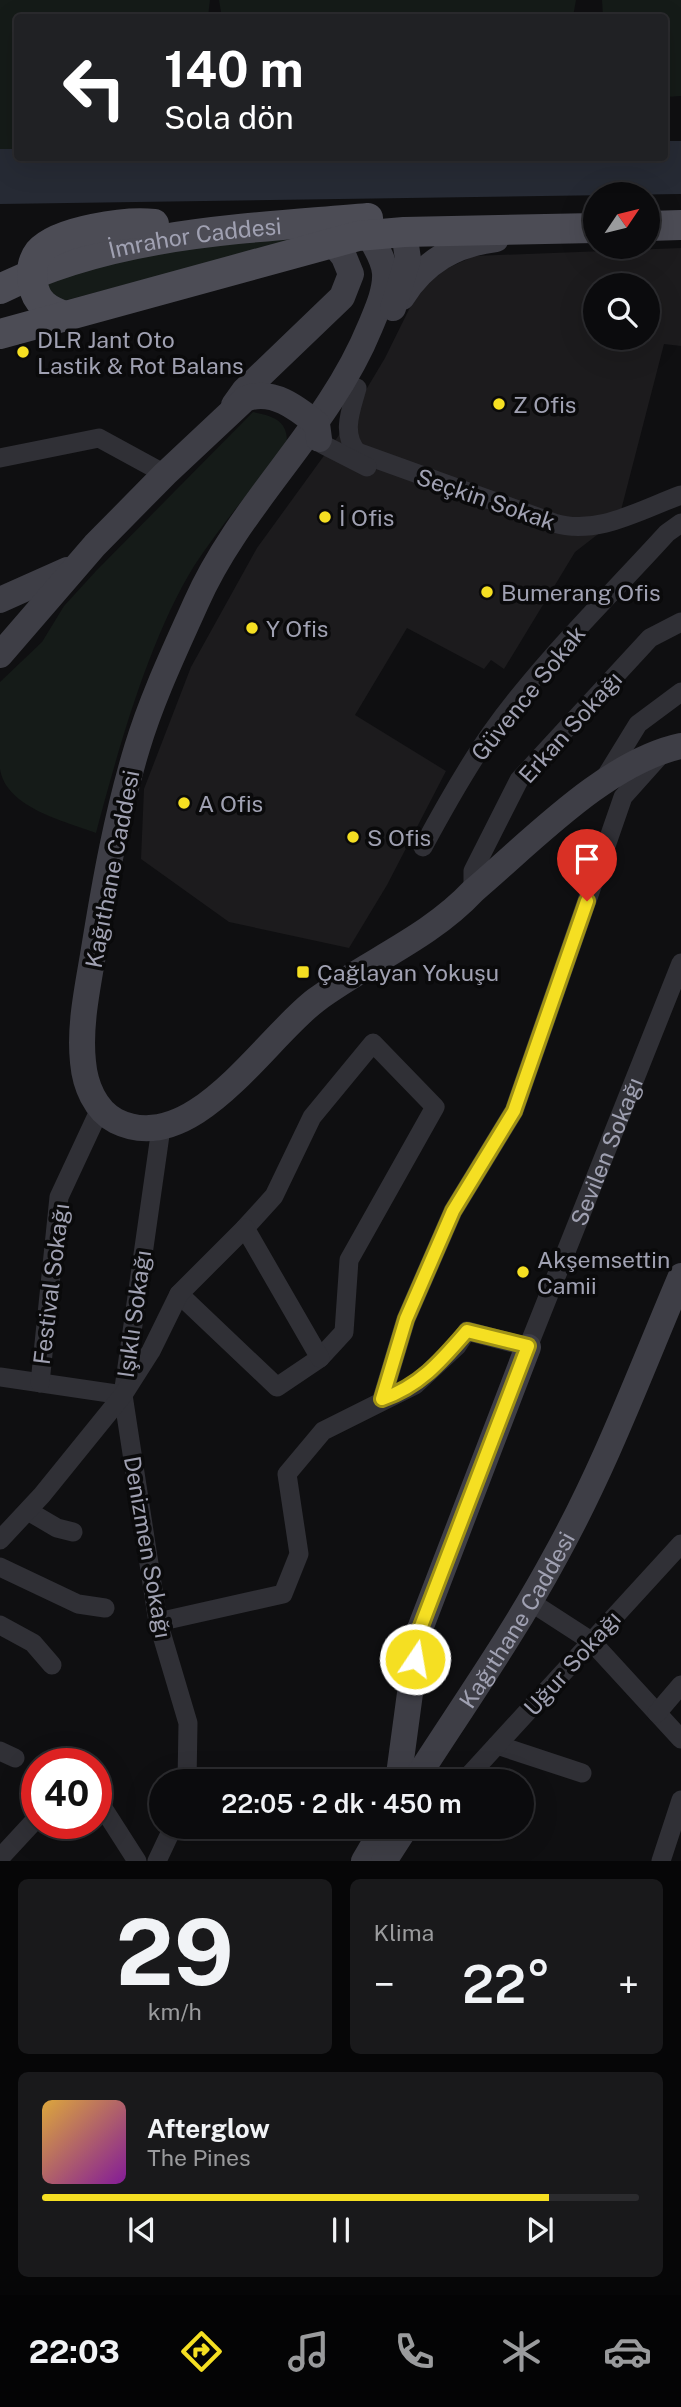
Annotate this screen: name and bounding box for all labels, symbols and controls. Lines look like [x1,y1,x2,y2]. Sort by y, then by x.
text: 140 m [164,40,304,98]
icon: left [49,42,140,133]
text: Sola dön [164,99,294,136]
north arrow [583,182,660,259]
map controls [583,182,660,350]
street label: İmrahor Caddesi [106,212,283,263]
button: search [583,273,660,350]
place label: DLR Jant Oto Lastik & Rot Balans [37,326,244,379]
marker: DLR Jant Oto Lastik & Rot Balans [15,344,31,360]
place label: Z Ofis [513,391,576,418]
marker: Z Ofis [491,396,507,412]
street label: Seçkin Sokak [413,463,559,535]
place label: İ Ofis [339,504,394,531]
marker: İ Ofis [317,509,333,525]
place label: Bumerang Ofis [501,579,661,606]
marker: Bumerang Ofis [479,584,495,600]
place label: Y Ofis [266,615,328,642]
marker: Y Ofis [244,620,260,636]
street label: Güvence Sokak [465,620,591,766]
street label: Erkan Sokağı [513,666,627,788]
street label: Kağıthane Caddesi [80,768,144,970]
place label: A Ofis [198,790,263,817]
marker: A Ofis [176,795,192,811]
place label: S Ofis [367,824,431,851]
marker: S Ofis [345,829,361,845]
pin [557,829,617,901]
icon: arrive [568,840,606,878]
place label: Çağlayan Yokuşu [317,959,499,986]
marker: Çağlayan Yokuşu [295,964,311,980]
street label: Sevilen Sokağı [564,1073,648,1230]
street label: Festival Sokağı [28,1202,74,1366]
place label: Akşemsettin Camii [537,1246,670,1299]
street label: Işıklı Sokağı [112,1249,156,1379]
marker: Akşemsettin Camii [515,1264,531,1280]
street label: Denizmen Sokağı [119,1454,177,1640]
street label: Kağıthane Caddesi [453,1527,580,1713]
street label: Uğur Sokağı [518,1605,626,1721]
position arrow [378,1622,452,1696]
speed limit sign: 40 [21,1748,112,1839]
text: 22:05 · 2 dk · 450 m [221,1788,462,1819]
text: 29 [116,1899,234,2005]
text: Klima [374,1919,434,1946]
text: 22° [462,1954,551,2015]
text: − [374,1962,395,2007]
text: + [618,1962,639,2007]
text: km/h [148,1998,202,2025]
text: Afterglow [147,2113,270,2144]
text: The Pines [147,2144,251,2171]
icon: previous [123,2211,161,2249]
icon: pause [322,2211,360,2249]
icon: next [521,2211,559,2249]
icon: directions [177,2327,226,2376]
icon: music [284,2327,333,2376]
icon: phone [390,2327,439,2376]
icon: climate [497,2327,546,2376]
icon: car [603,2327,652,2376]
text: 22:03 [29,2333,120,2370]

